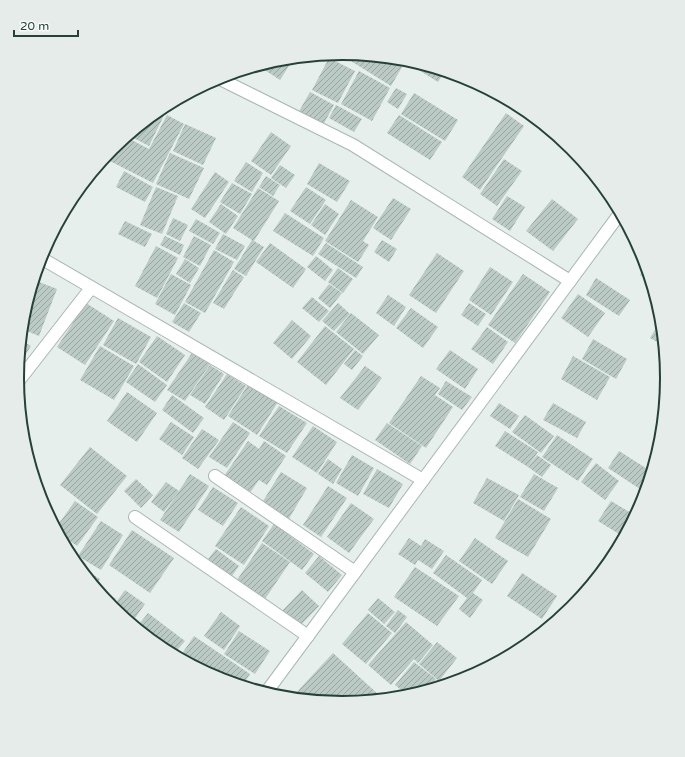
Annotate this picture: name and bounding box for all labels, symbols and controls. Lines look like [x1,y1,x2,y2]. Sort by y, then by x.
scale bar [14,12,78,38]
text: 20 m [20,19,49,33]

